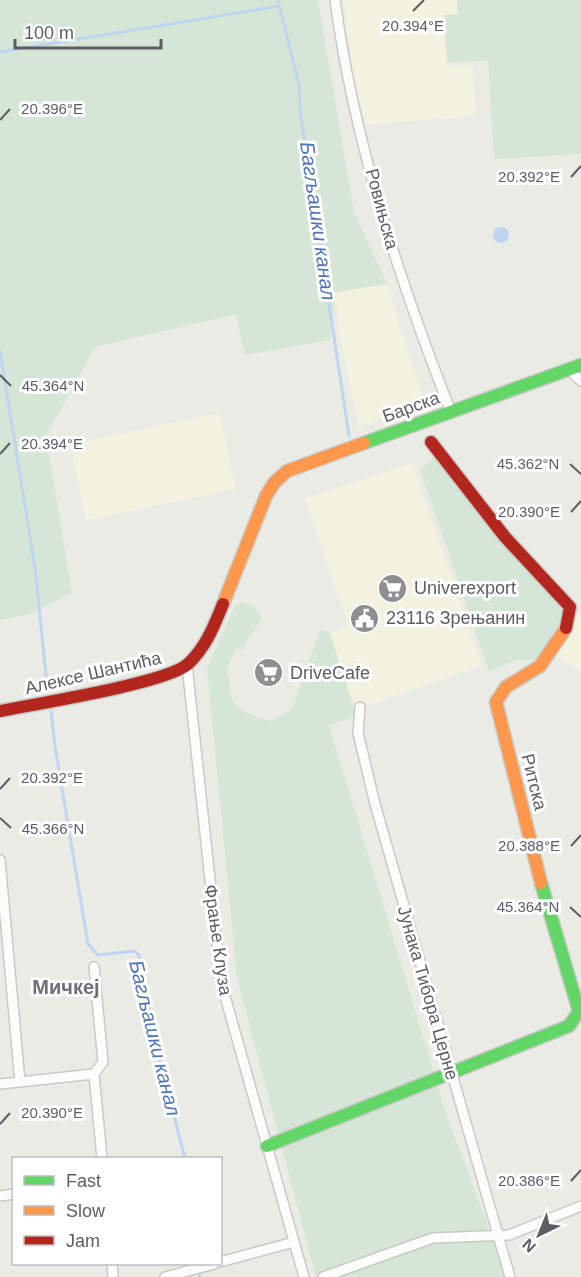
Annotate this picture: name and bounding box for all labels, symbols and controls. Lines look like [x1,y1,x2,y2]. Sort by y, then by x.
scale bar [15,12,160,50]
text: 20.394°E [382,17,444,34]
text: 100 m [24,23,74,43]
text: 20.396°E [21,100,83,117]
water label: Багљашки канал [296,140,340,302]
street label: Ровињска [362,166,403,253]
text: 20.392°E [498,168,560,185]
text: 45.364°N [22,377,84,394]
street label: Барска [380,387,443,427]
text: 20.394°E [21,435,83,452]
text: 45.362°N [497,455,559,472]
text: 20.390°E [498,503,560,520]
supermarket icon: Univerexport [377,572,409,604]
place label: Univerexport [414,578,516,598]
public building icon: 23116 Зрењанин [349,602,381,634]
place label: 23116 Зрењанин [386,608,525,628]
street label: Алексе Шантића [23,647,164,698]
supermarket icon: DriveCafe [253,657,285,689]
place label: DriveCafe [290,663,370,683]
street label: Ритска [517,752,551,813]
text: 20.392°E [21,769,83,786]
text: 45.366°N [22,820,84,837]
text: 20.388°E [498,837,560,854]
street label: Фрање Клуза [200,883,236,998]
text: 45.364°N [497,898,559,915]
street label: Јунака Тибора Церне [394,904,462,1082]
water label: Багљашки канал [125,958,185,1118]
district label: Мичкеј [32,976,100,998]
text: 20.390°E [21,1104,83,1121]
legend [12,1157,222,1265]
text: Fast [66,1171,101,1191]
text: 20.386°E [498,1172,560,1189]
text: Slow [66,1201,106,1221]
north arrow [509,1205,569,1265]
text: Jam [66,1231,100,1251]
text: N [519,1235,539,1256]

